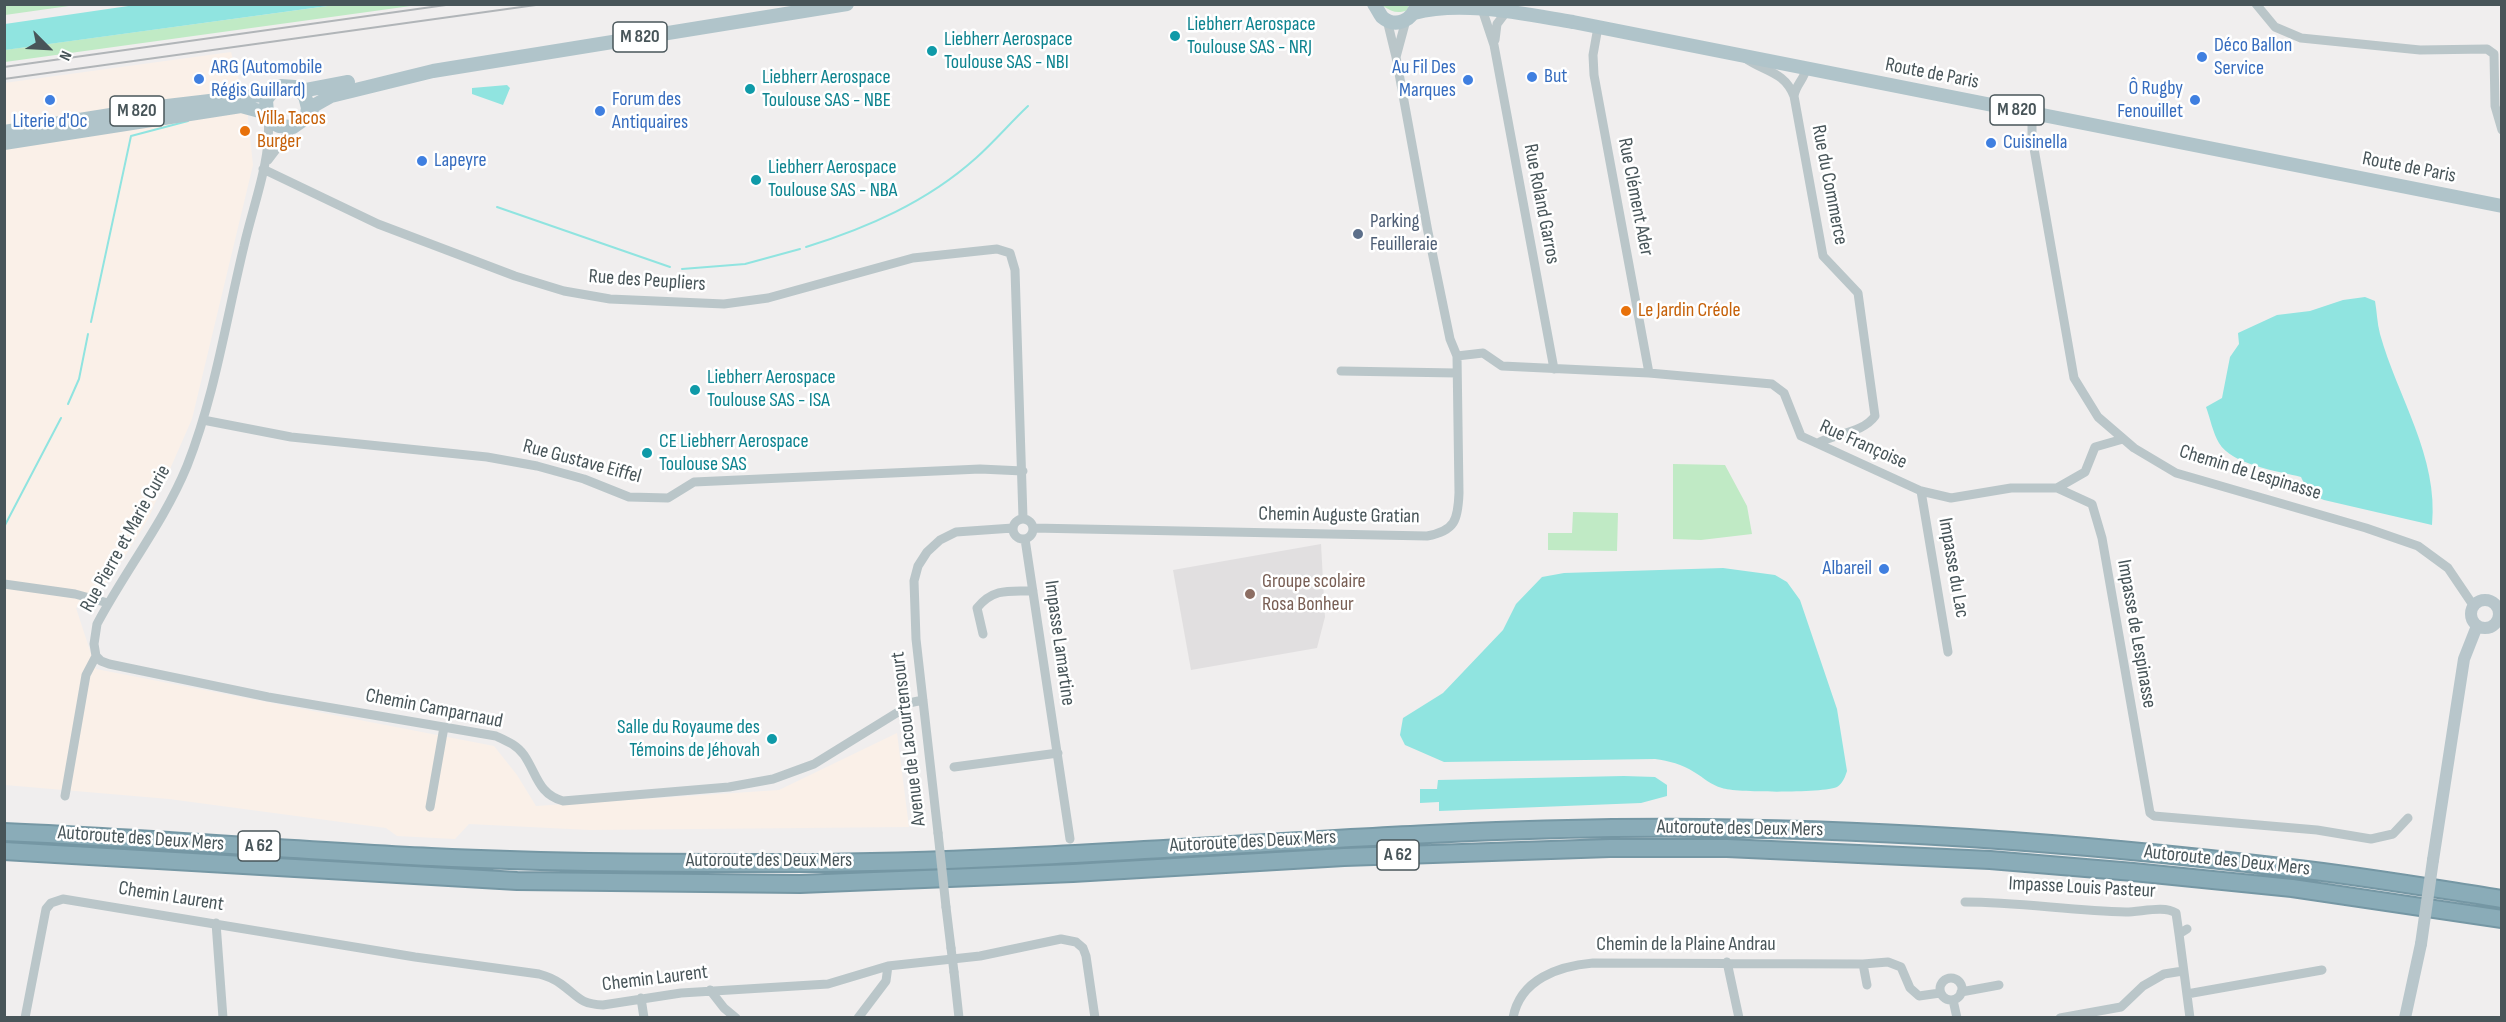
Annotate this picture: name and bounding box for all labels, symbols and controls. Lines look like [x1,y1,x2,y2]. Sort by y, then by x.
place label: Liebherr Aerospace Toulouse SAS - NRJ [1187,13,1315,60]
north arrow [18,18,78,78]
road number: M 820 [613,22,667,52]
place label: Liebherr Aerospace Toulouse SAS - NBI [944,28,1072,75]
marker: Liebherr Aerospace Toulouse SAS - NRJ [1168,29,1182,43]
place label: Déco Ballon Service [2214,34,2292,81]
marker: Liebherr Aerospace Toulouse SAS - NBI [925,44,939,58]
text: N [54,48,75,63]
marker: Déco Ballon Service [2195,50,2209,64]
street label: Route de Paris [1883,53,1981,95]
place label: ARG (Automobile Régis Guillard) [211,56,322,103]
place label: Au Fil Des Marques [1392,56,1456,103]
place label: But [1544,65,1567,89]
place label: Liebherr Aerospace Toulouse SAS - NBE [762,66,891,113]
marker: But [1525,70,1539,84]
marker: ARG (Automobile Régis Guillard) [192,72,206,86]
marker: Au Fil Des Marques [1461,73,1475,87]
place label: Ô Rugby Fenouillet [2117,77,2183,124]
marker: Liebherr Aerospace Toulouse SAS - NBE [743,82,757,96]
place label: Forum des Antiquaires [612,88,688,135]
marker: Literie d'Oc [43,93,57,107]
marker: Ô Rugby Fenouillet [2188,93,2202,107]
road number: M 820 [1990,95,2044,125]
road number: M 820 [110,96,164,126]
marker: Forum des Antiquaires [593,104,607,118]
place label: Villa Tacos Burger [257,107,326,154]
place label: Literie d'Oc [12,110,88,134]
street label: Rue du Commerce [1806,123,1852,247]
marker: Villa Tacos Burger [238,124,252,138]
place label: Cuisinella [2003,131,2067,155]
street label: Rue Clément Ader [1612,136,1658,258]
marker: Cuisinella [1984,136,1998,150]
street label: Rue Roland Garros [1518,142,1564,266]
street label: Route de Paris [2360,147,2458,189]
place label: Lapeyre [434,149,486,173]
marker: Lapeyre [415,154,429,168]
place label: Liebherr Aerospace Toulouse SAS - NBA [768,156,897,203]
marker: Liebherr Aerospace Toulouse SAS - NBA [749,173,763,187]
place label: Parking Feuilleraie [1370,210,1438,257]
marker: Parking Feuilleraie [1351,227,1365,241]
street label: Rue des Peupliers [588,265,706,297]
place label: Le Jardin Créole [1638,299,1741,323]
marker: Le Jardin Créole [1619,304,1633,318]
place label: Liebherr Aerospace Toulouse SAS - ISA [707,366,835,413]
marker: Liebherr Aerospace Toulouse SAS - ISA [688,383,702,397]
street label: Rue Françoise [1816,415,1910,475]
place label: CE Liebherr Aerospace Toulouse SAS [659,430,809,477]
street label: Rue Gustave Eiffel [520,435,644,489]
street label: Chemin de Lespinasse [2176,440,2324,506]
marker: CE Liebherr Aerospace Toulouse SAS [640,446,654,460]
street label: Rue Pierre et Marie Curie [76,461,176,617]
street label: Chemin Auguste Gratian [1258,503,1420,529]
street label: Impasse du Lac [1932,516,1974,620]
place label: Albareil [1823,557,1872,581]
street label: Impasse de Lespinasse [2111,558,2161,710]
marker: Albareil [1877,562,1891,576]
place label: Groupe scolaire Rosa Bonheur [1262,570,1366,617]
street label: Impasse Lamartine [1038,579,1080,707]
marker: Groupe scolaire Rosa Bonheur [1243,587,1257,601]
street label: Avenue de Lacourtensourt [886,650,932,828]
street label: Chemin Camparnaud [363,684,505,734]
place label: Salle du Royaume des Témoins de Jéhovah [617,716,760,763]
marker: Salle du Royaume des Témoins de Jéhovah [765,732,779,746]
street label: Autoroute des Deux Mers [1657,816,1823,842]
street label: Autoroute des Deux Mers [57,821,225,857]
street label: Autoroute des Deux Mers [1169,826,1337,858]
road number: A 62 [238,831,280,861]
road number: A 62 [1377,840,1419,870]
street label: Autoroute des Deux Mers [2143,840,2311,882]
street label: Autoroute des Deux Mers [686,849,852,873]
street label: Impasse Louis Pasteur [2008,872,2156,904]
street label: Chemin Laurent [117,877,225,917]
street label: Chemin de la Plaine Andrau [1596,933,1776,957]
street label: Chemin Laurent [601,961,709,997]

